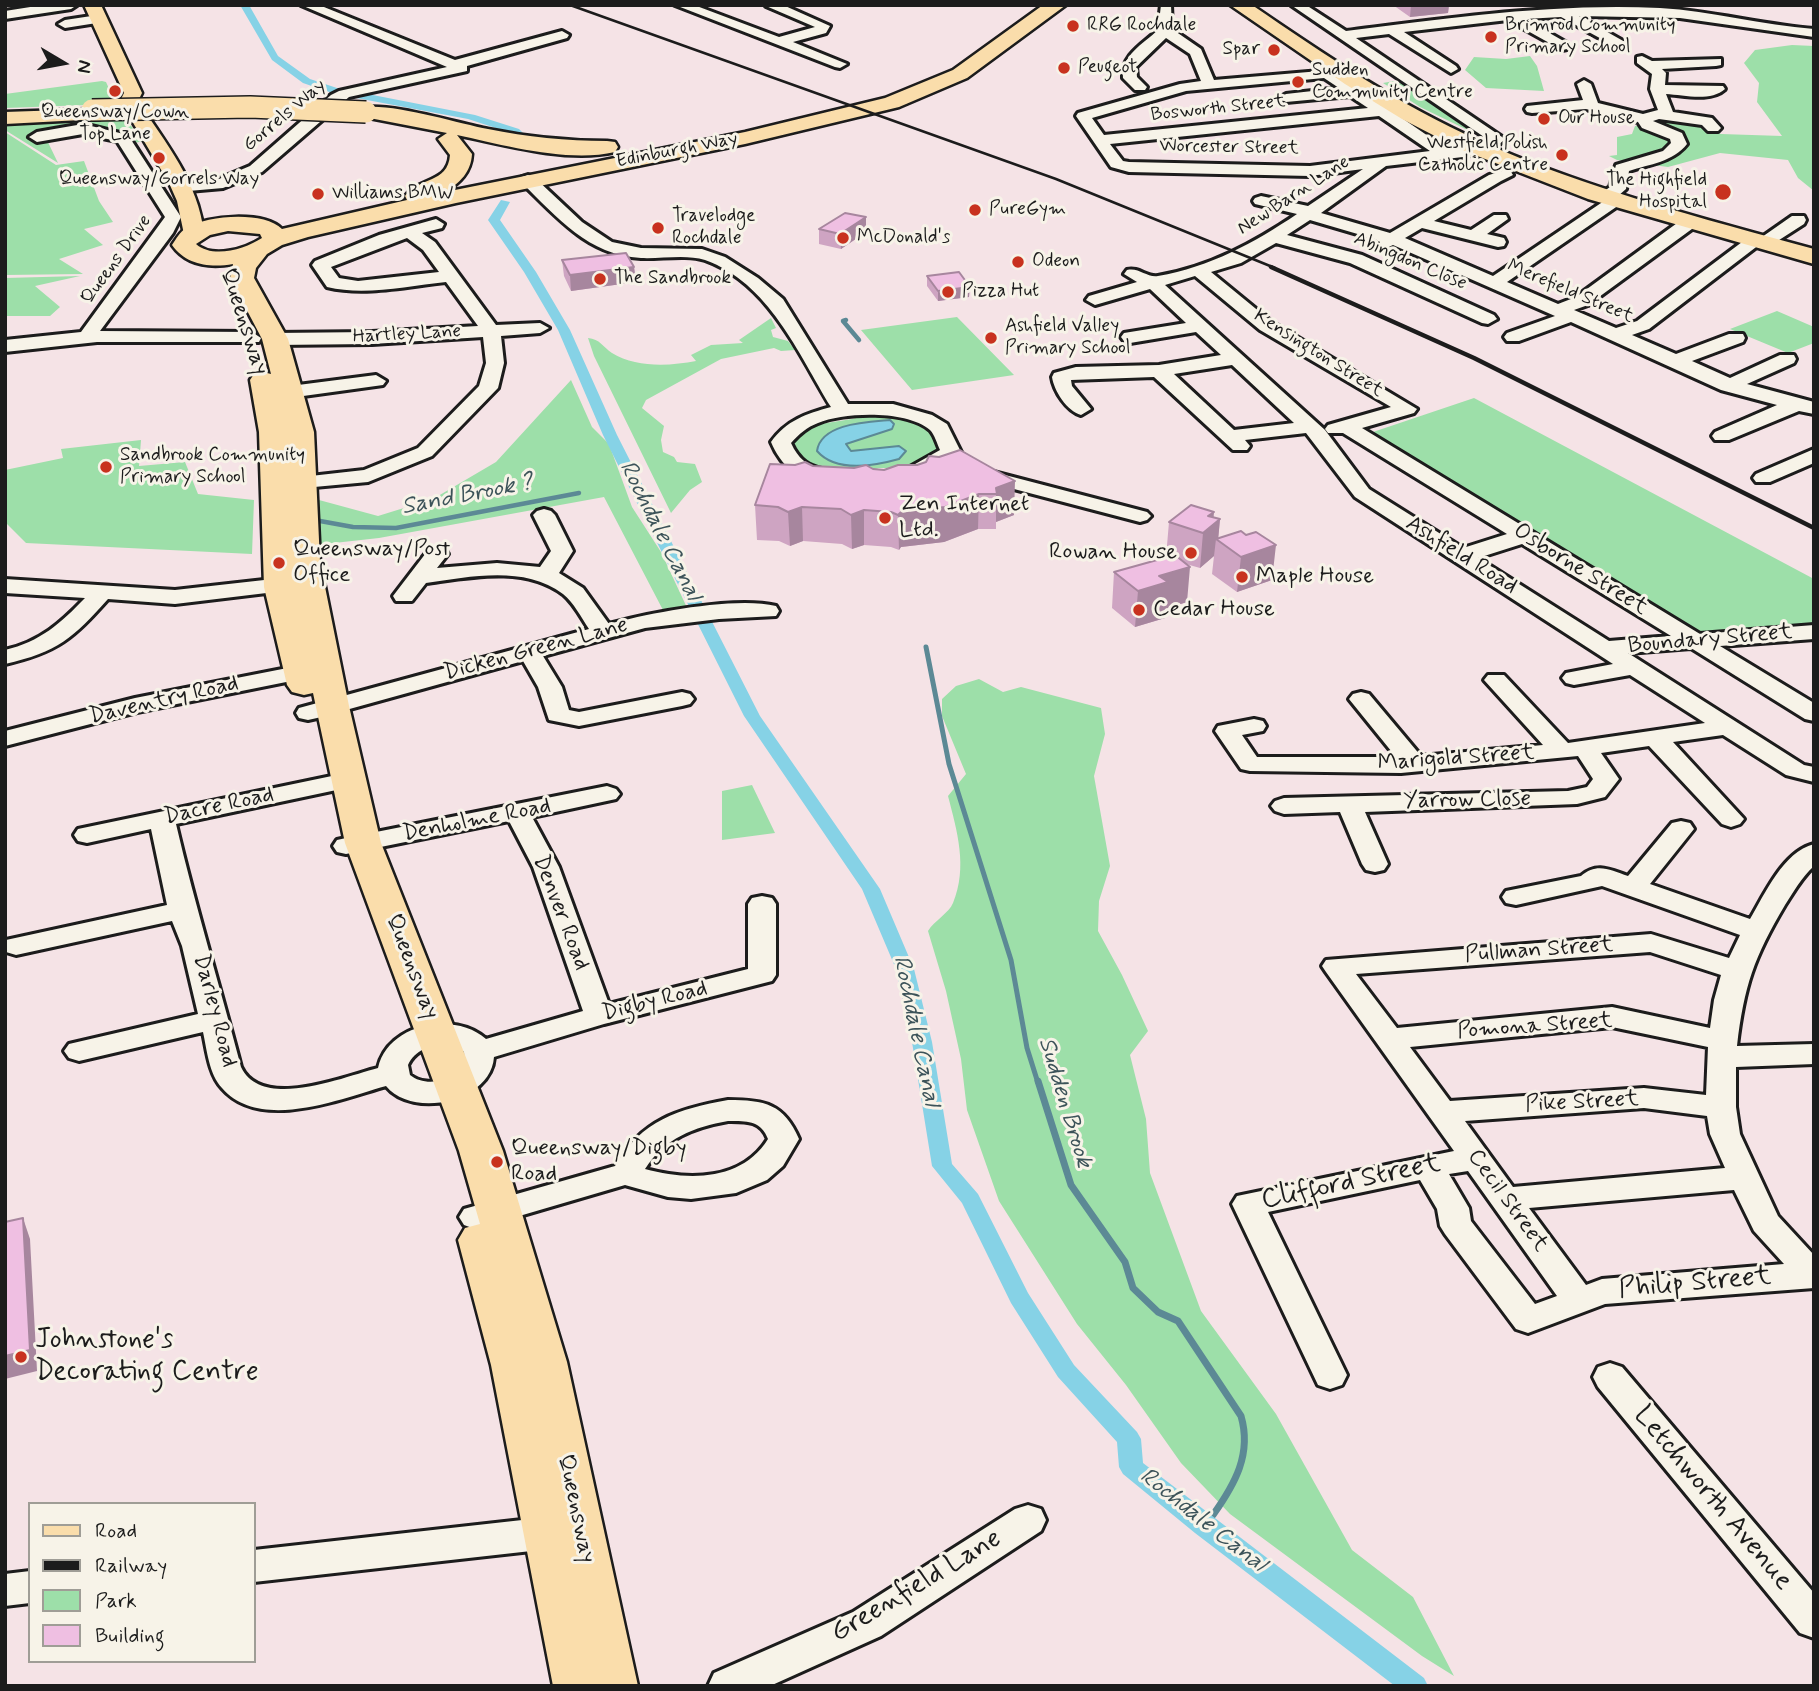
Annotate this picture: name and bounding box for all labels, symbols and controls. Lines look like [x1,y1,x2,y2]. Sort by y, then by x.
place label: RRG Rochdale [1087,15,1196,37]
place label: Brimrod Community Primary School [1505,15,1676,59]
marker: RRG Rochdale [1065,18,1081,34]
north arrow [28,28,98,98]
marker: Brimrod Community Primary School [1483,29,1499,45]
place label: Spar [1223,39,1260,61]
marker: Spar [1266,42,1282,58]
place label: Peugeot [1078,57,1137,79]
text: N [71,58,98,75]
marker: Peugeot [1056,60,1072,76]
place label: Sudden Community Centre [1312,60,1473,104]
marker: Sudden Community Centre [1290,74,1306,90]
street label: Gorrels Way [239,75,331,157]
marker: Queensway/Cown Top Lane [107,83,123,99]
street label: Bosworth Street [1150,91,1286,127]
place label: Queensway/Cown Top Lane [41,102,189,146]
place label: Our House [1558,108,1635,130]
marker: Our House [1536,111,1552,127]
street label: Edinburgh Way [614,128,740,174]
place label: Westfield Polish Catholic Centre [1418,133,1548,177]
street label: Worcester Street [1159,135,1299,161]
marker: Westfield Polish Catholic Centre [1554,147,1570,163]
marker: Queensway/Gorrels Way [151,150,167,166]
street label: New Barn Lane [1234,151,1354,241]
place label: Queensway/Gorrels Way [59,169,259,191]
place label: The Highfield Hospital [1606,170,1707,214]
marker: The Highfield Hospital [1713,182,1733,202]
place label: Williams BMW [332,183,453,205]
marker: Williams BMW [310,186,326,202]
place label: PureGym [989,199,1066,221]
marker: PureGym [967,202,983,218]
place label: Travelodge Rochdale [672,206,755,250]
street label: Queens Drive [77,211,157,309]
marker: Travelodge Rochdale [650,220,666,236]
place label: McDonald's [857,227,950,249]
street label: Abingdon Close [1350,228,1470,296]
marker: McDonald's [835,230,851,246]
place label: Odeon [1032,251,1080,273]
marker: Odeon [1010,254,1026,270]
street label: Merefield Street [1503,255,1637,329]
street label: Queensway [213,265,273,379]
place label: The Sandbrook [614,268,731,290]
marker: The Sandbrook [592,271,608,287]
place label: Pizza Hut [962,281,1039,303]
marker: Pizza Hut [940,284,956,300]
street label: Kensington Street [1249,305,1387,403]
place label: Ashfield Valley Primary School [1005,316,1130,360]
street label: Hartley Lane [352,321,462,349]
marker: Ashfield Valley Primary School [983,330,999,346]
place label: Sandbrook Community Primary School [120,445,305,489]
water label: Rochdale Canal [611,456,707,606]
marker: Sandbrook Community Primary School [98,459,114,475]
water label: Sand Brook ? [399,469,535,523]
place label: Zen Internet Ltd. [899,491,1029,545]
marker: Zen Internet Ltd. [877,510,893,526]
street label: Ashfield Road [1400,511,1522,601]
street label: Osborne Street [1508,518,1652,622]
place label: Queensway/Post Office [293,536,450,590]
place label: Rowan House [1049,539,1177,567]
marker: Rowan House [1183,545,1199,561]
marker: Queensway/Post Office [271,555,287,571]
place label: Maple House [1256,563,1374,591]
marker: Maple House [1234,569,1250,585]
place label: Cedar House [1153,596,1275,624]
marker: Cedar House [1131,602,1147,618]
street label: Dicken Green Lane [441,612,631,688]
street label: Boundary Street [1627,619,1793,661]
street label: Daventry Road [87,670,241,732]
street label: Marigold Street [1377,740,1535,778]
street label: Dacre Road [162,782,276,832]
street label: Yarrow Close [1403,786,1531,816]
street label: Denholme Road [401,793,553,849]
street label: Denver Road [525,852,595,974]
street label: Queensway [378,911,444,1023]
street label: Pullman Street [1464,932,1614,970]
street label: Darley Road [186,951,242,1071]
water label: Rochdale Canal [885,953,945,1109]
street label: Digby Road [600,976,710,1028]
street label: Pomona Street [1457,1008,1613,1046]
water label: Sudden Brook [1031,1034,1097,1172]
street label: Pike Street [1525,1086,1639,1120]
place label: Queensway/Digby Road [511,1135,687,1189]
street label: Cecil Street [1460,1144,1554,1258]
street label: Clifford Street [1258,1148,1444,1218]
marker: Queensway/Digby Road [489,1154,505,1170]
street label: Philip Street [1617,1261,1773,1307]
place label: Johnstone's Decorating Centre [35,1324,259,1390]
marker: Johnstone's Decorating Centre [13,1349,29,1365]
street label: Letchworth Avenue [1625,1400,1799,1598]
street label: Queensway [550,1452,600,1566]
water label: Rochdale Canal [1133,1463,1271,1579]
legend [28,1502,256,1663]
text: Road [95,1517,137,1545]
street label: Greenfield Lane [826,1523,1008,1651]
text: Railway [95,1552,167,1580]
text: Park [95,1587,137,1615]
text: Building [95,1622,165,1650]

